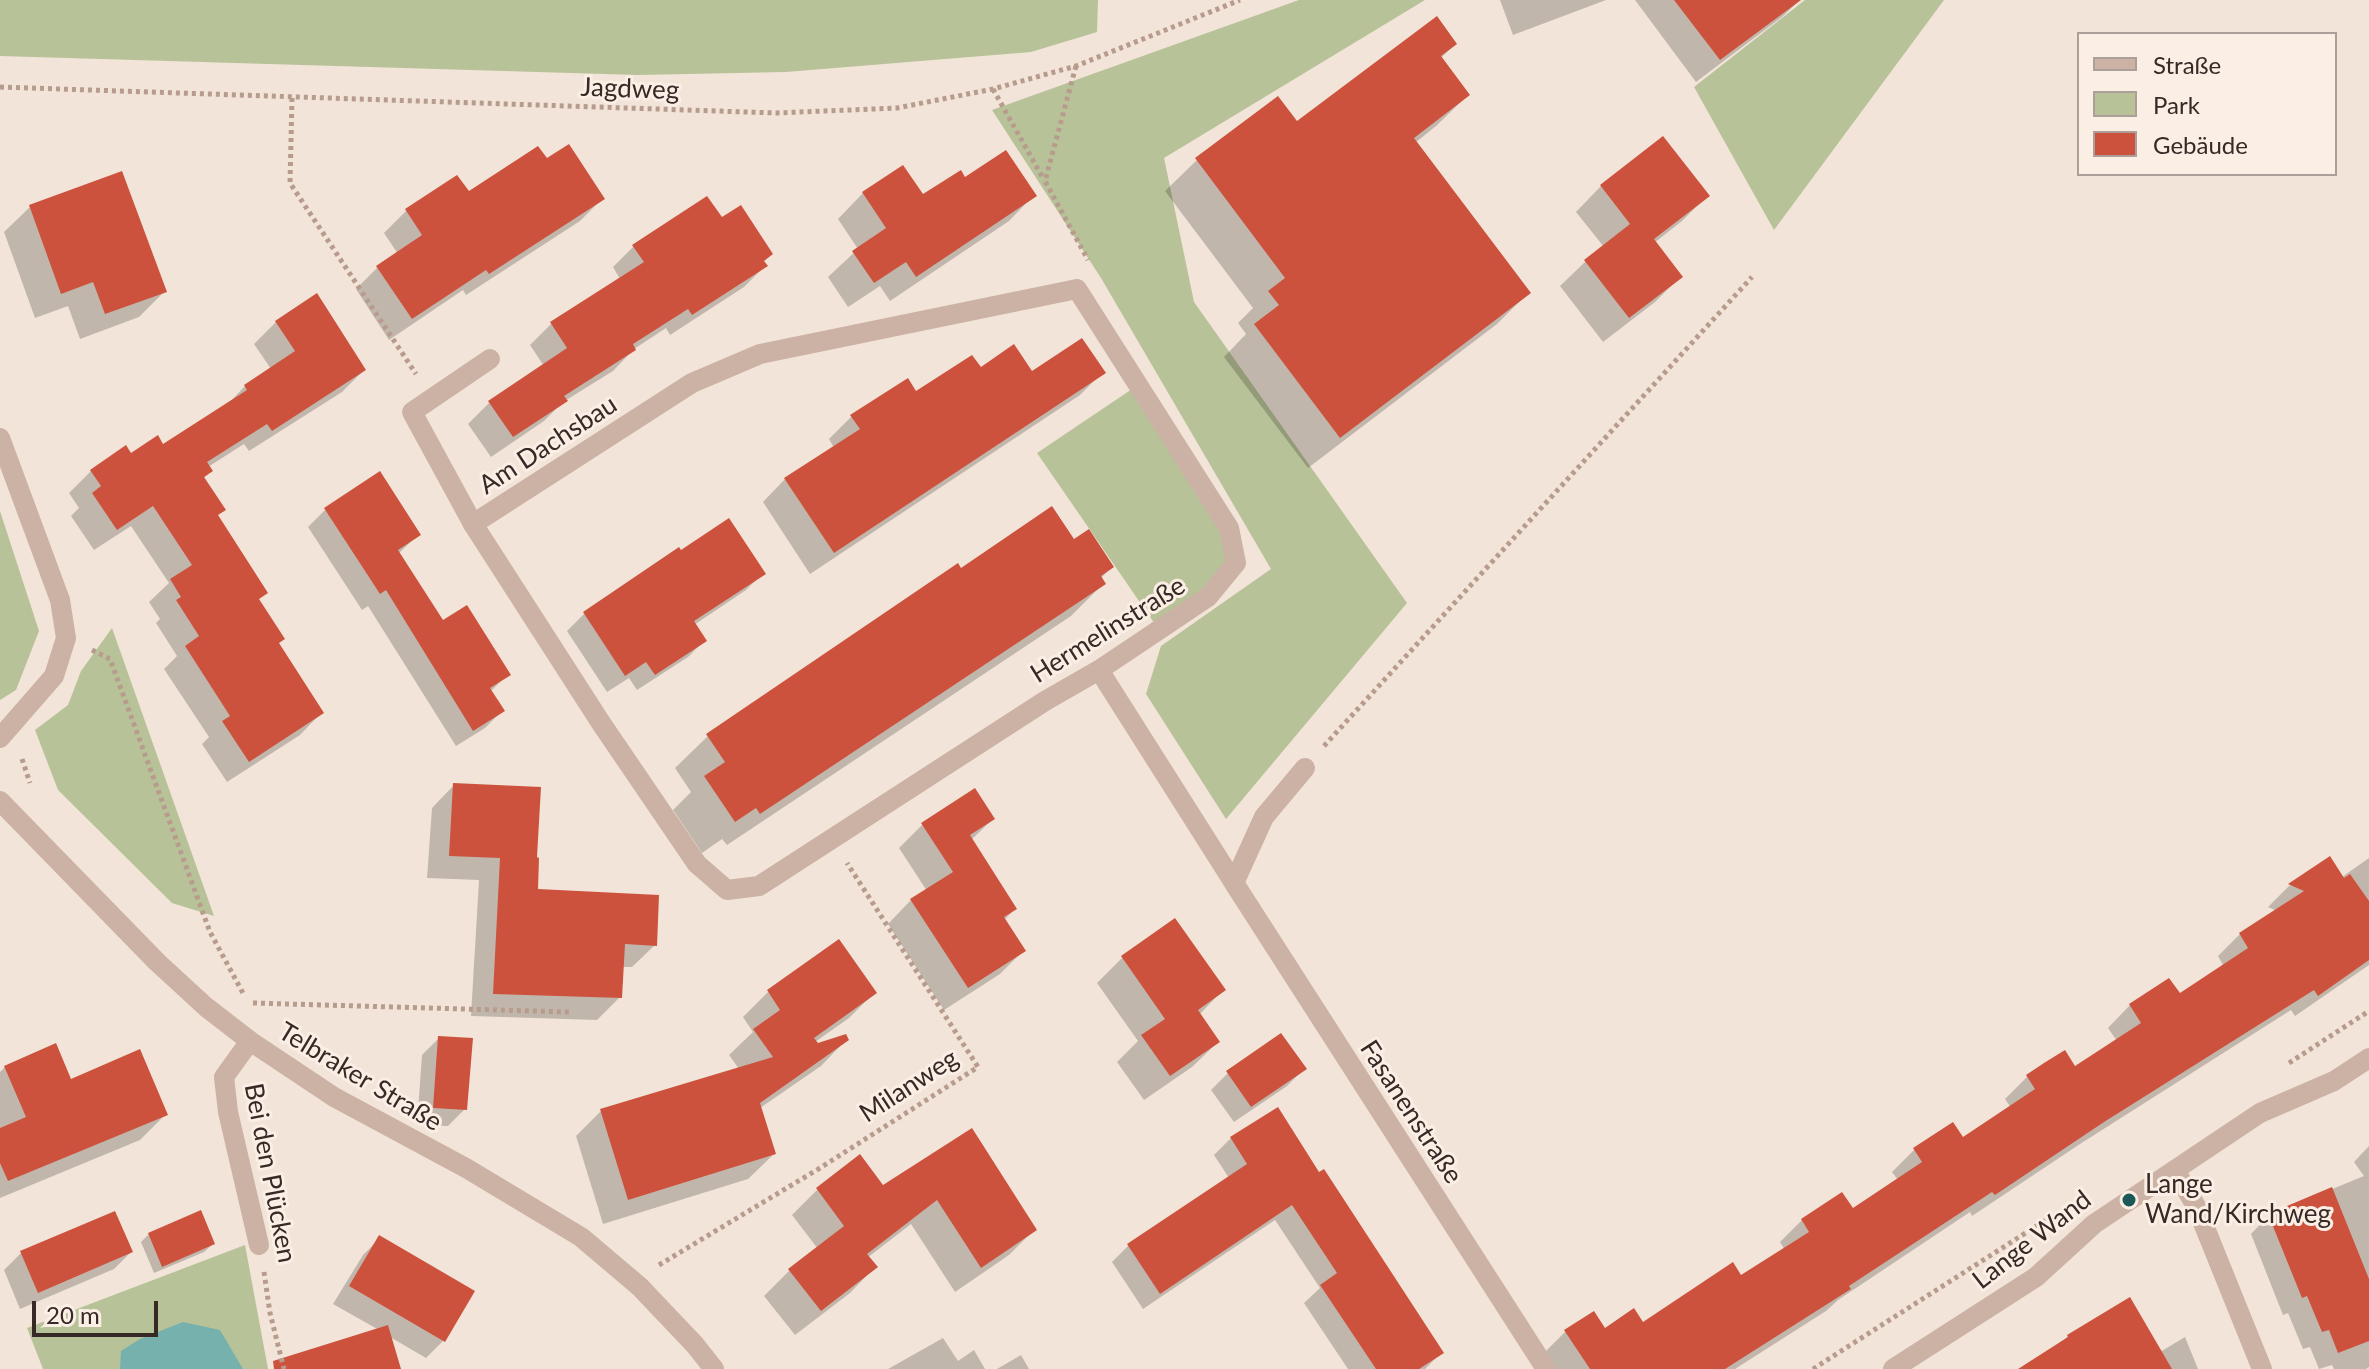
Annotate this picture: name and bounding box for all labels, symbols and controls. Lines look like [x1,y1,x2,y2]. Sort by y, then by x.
legend [2077,32,2337,176]
text: Straße [2153,50,2221,79]
street label: Jagdweg [580,72,680,106]
text: Park [2153,90,2200,119]
text: Gebäude [2153,130,2248,159]
street label: Am Dachsbau [473,389,623,501]
street label: Hermelinstraße [1025,570,1191,690]
street label: Telbraker Straße [273,1016,447,1138]
street label: Fasanenstraße [1353,1035,1469,1189]
street label: Milanweg [854,1043,964,1129]
street label: Bei den Plücken [237,1081,303,1265]
place label: Lange Wand/Kirchweg [2145,1169,2331,1230]
street label: Lange Wand [1966,1184,2098,1296]
marker: Lange Wand/Kirchweg [2120,1191,2138,1209]
scale bar [36,1285,162,1335]
text: 20 m [46,1300,100,1329]

